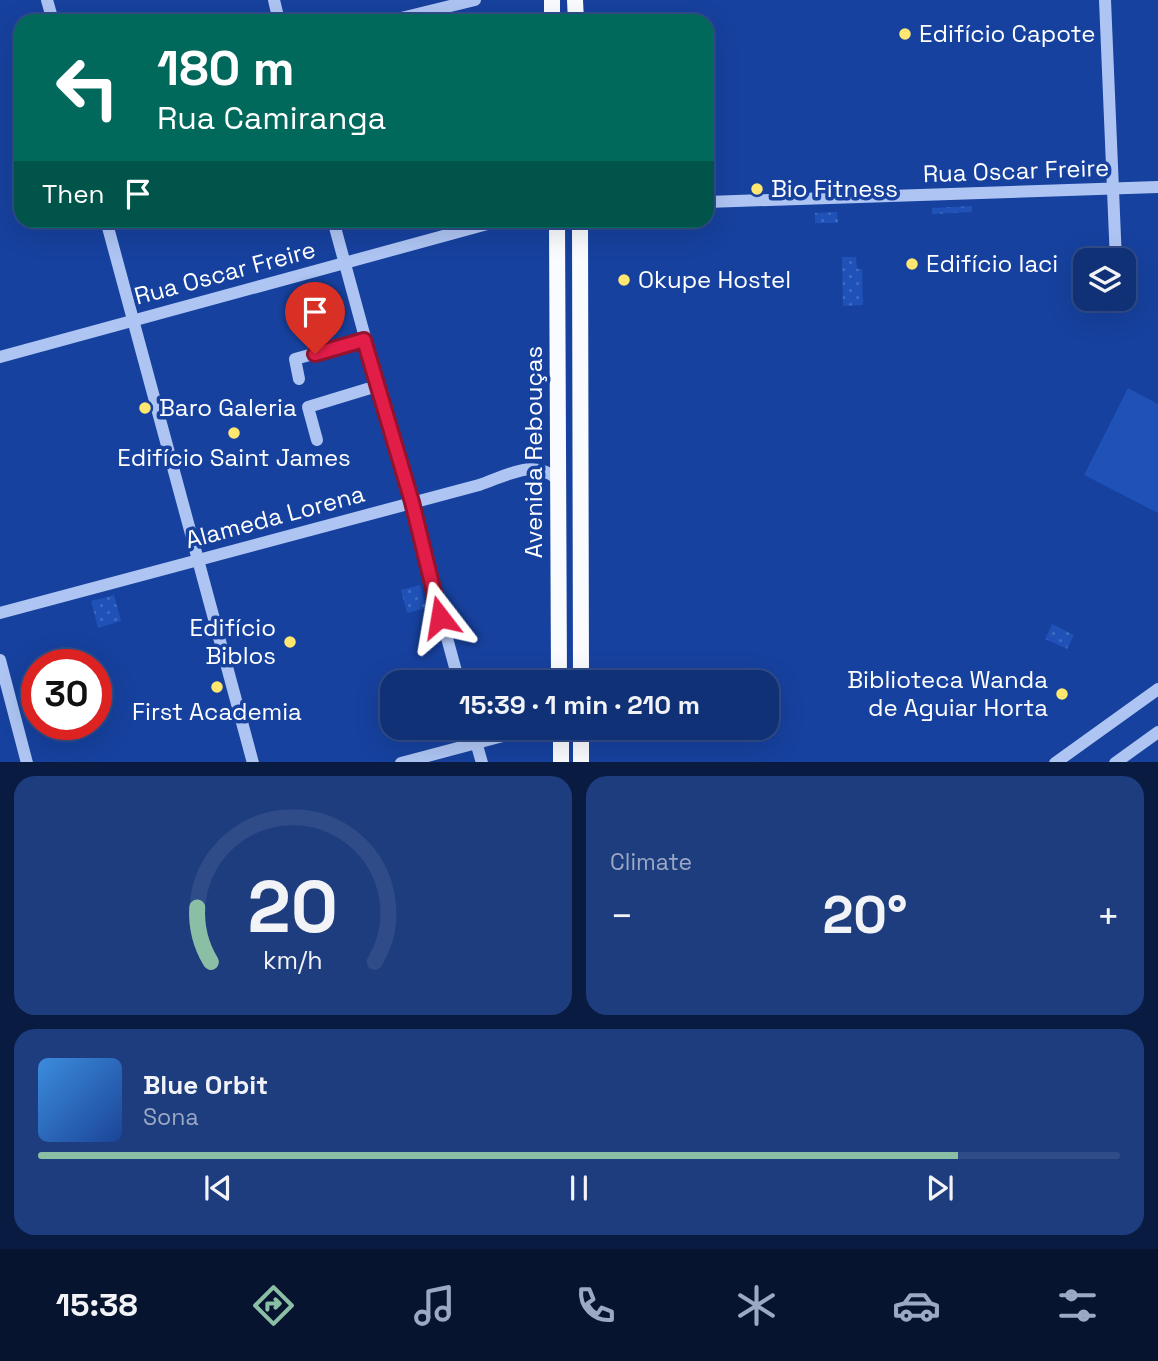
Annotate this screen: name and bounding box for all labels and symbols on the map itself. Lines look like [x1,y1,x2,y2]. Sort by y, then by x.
place label: Edifício Capote [919,18,1095,49]
marker: Edifício Capote [897,26,913,42]
street label: Rua Oscar Freire [922,152,1110,189]
place label: Bio Fitness [771,173,898,204]
marker: Bio Fitness [749,181,765,197]
street label: Rua Oscar Freire [131,233,319,312]
place label: Edifício Iaci [926,248,1058,279]
marker: Edifício Iaci [904,256,920,272]
place label: Okupe Hostel [638,264,791,295]
marker: Okupe Hostel [616,272,632,288]
pin [285,282,345,354]
street label: Avenida Rebouças [518,346,549,558]
place label: Baro Galeria [159,392,297,423]
marker: Baro Galeria [137,400,153,416]
marker: Edifício Saint James [226,425,242,441]
place label: Edifício Saint James [117,442,351,473]
street label: Alameda Lorena [182,478,368,555]
position arrow [403,580,477,654]
place label: Edifício Biblos [190,612,276,671]
marker: Edifício Biblos [282,634,298,650]
speed limit sign: 30 [21,649,112,740]
place label: Biblioteca Wanda de Aguiar Horta [847,664,1048,723]
marker: First Academia [209,679,225,695]
marker: Biblioteca Wanda de Aguiar Horta [1054,686,1070,702]
place label: First Academia [132,696,302,727]

